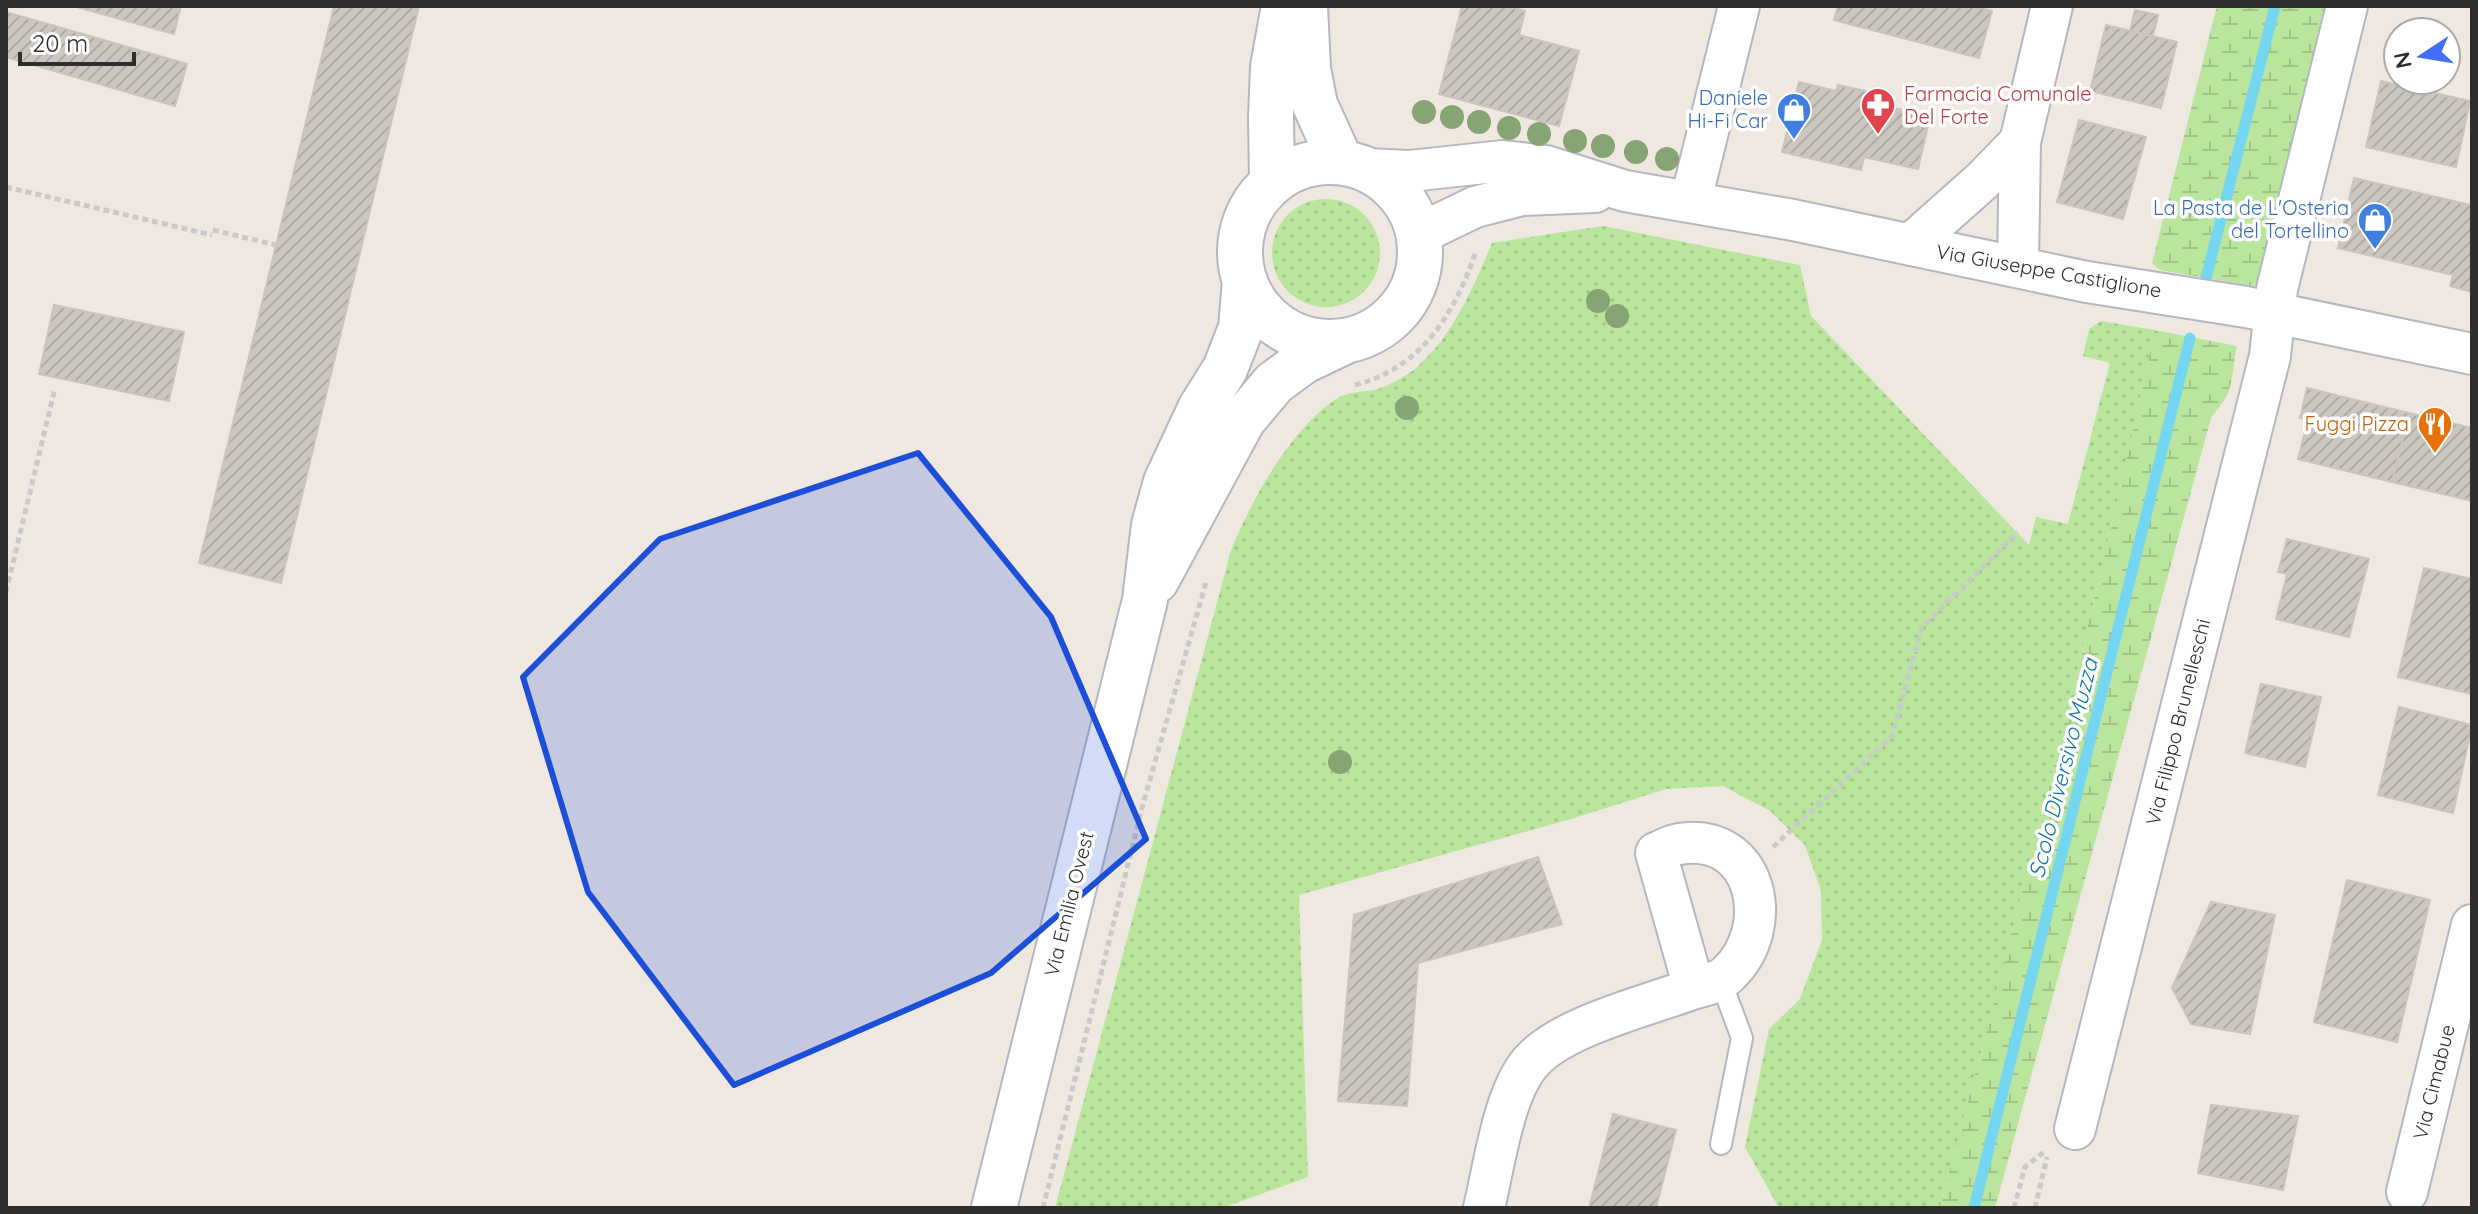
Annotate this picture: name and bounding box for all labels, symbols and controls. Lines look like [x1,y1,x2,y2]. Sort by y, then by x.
scale bar [20,16,134,66]
north arrow [2382,16,2462,96]
text: 20 m [32,28,88,58]
text: N [2387,49,2418,71]
place label: Farmacia Comunale Del Forte [1904,81,2091,129]
place label: Daniele Hi-Fi Car [1688,85,1768,133]
pharmacy icon: Farmacia Comunale Del Forte [1859,86,1897,136]
shop icon: Daniele Hi-Fi Car [1775,91,1813,141]
place label: La Pasta de L'Osteria del Tortellino [2153,195,2349,243]
shop icon: La Pasta de L'Osteria del Tortellino [2356,201,2394,251]
street label: Via Giuseppe Castiglione [1934,238,2164,303]
restaurant icon: Fuggi Pizza [2416,405,2454,455]
place label: Fuggi Pizza [2305,411,2409,436]
street label: Via Filippo Brunelleschi [2140,616,2215,828]
water label: Scolo Diversivo Muzza [2022,654,2104,881]
street label: Via Emilia Ovest [1038,828,1099,979]
street label: Via Cimabue [2407,1022,2460,1142]

